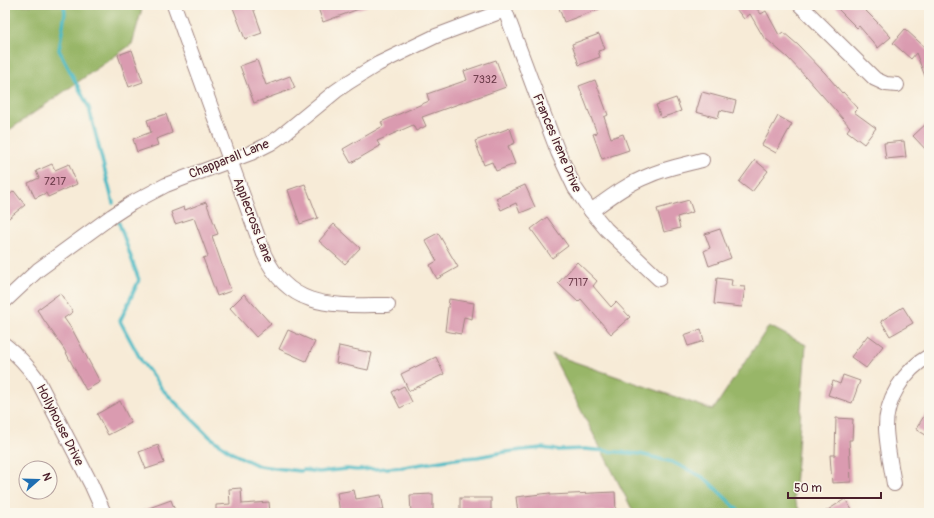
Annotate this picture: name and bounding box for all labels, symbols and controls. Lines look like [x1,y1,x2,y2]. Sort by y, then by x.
house number: 7332 [473,73,497,86]
street label: Frances Irene Drive [529,91,585,195]
street label: Chapparall Lane [187,135,272,182]
house number: 7217 [44,175,66,188]
street label: Applecross Lane [230,175,277,265]
house number: 7117 [568,276,588,289]
street label: Hollyhouse Drive [33,382,88,469]
north arrow [18,460,58,500]
text: N [40,471,54,483]
scale bar [788,474,881,500]
text: 50 m [794,481,822,496]

